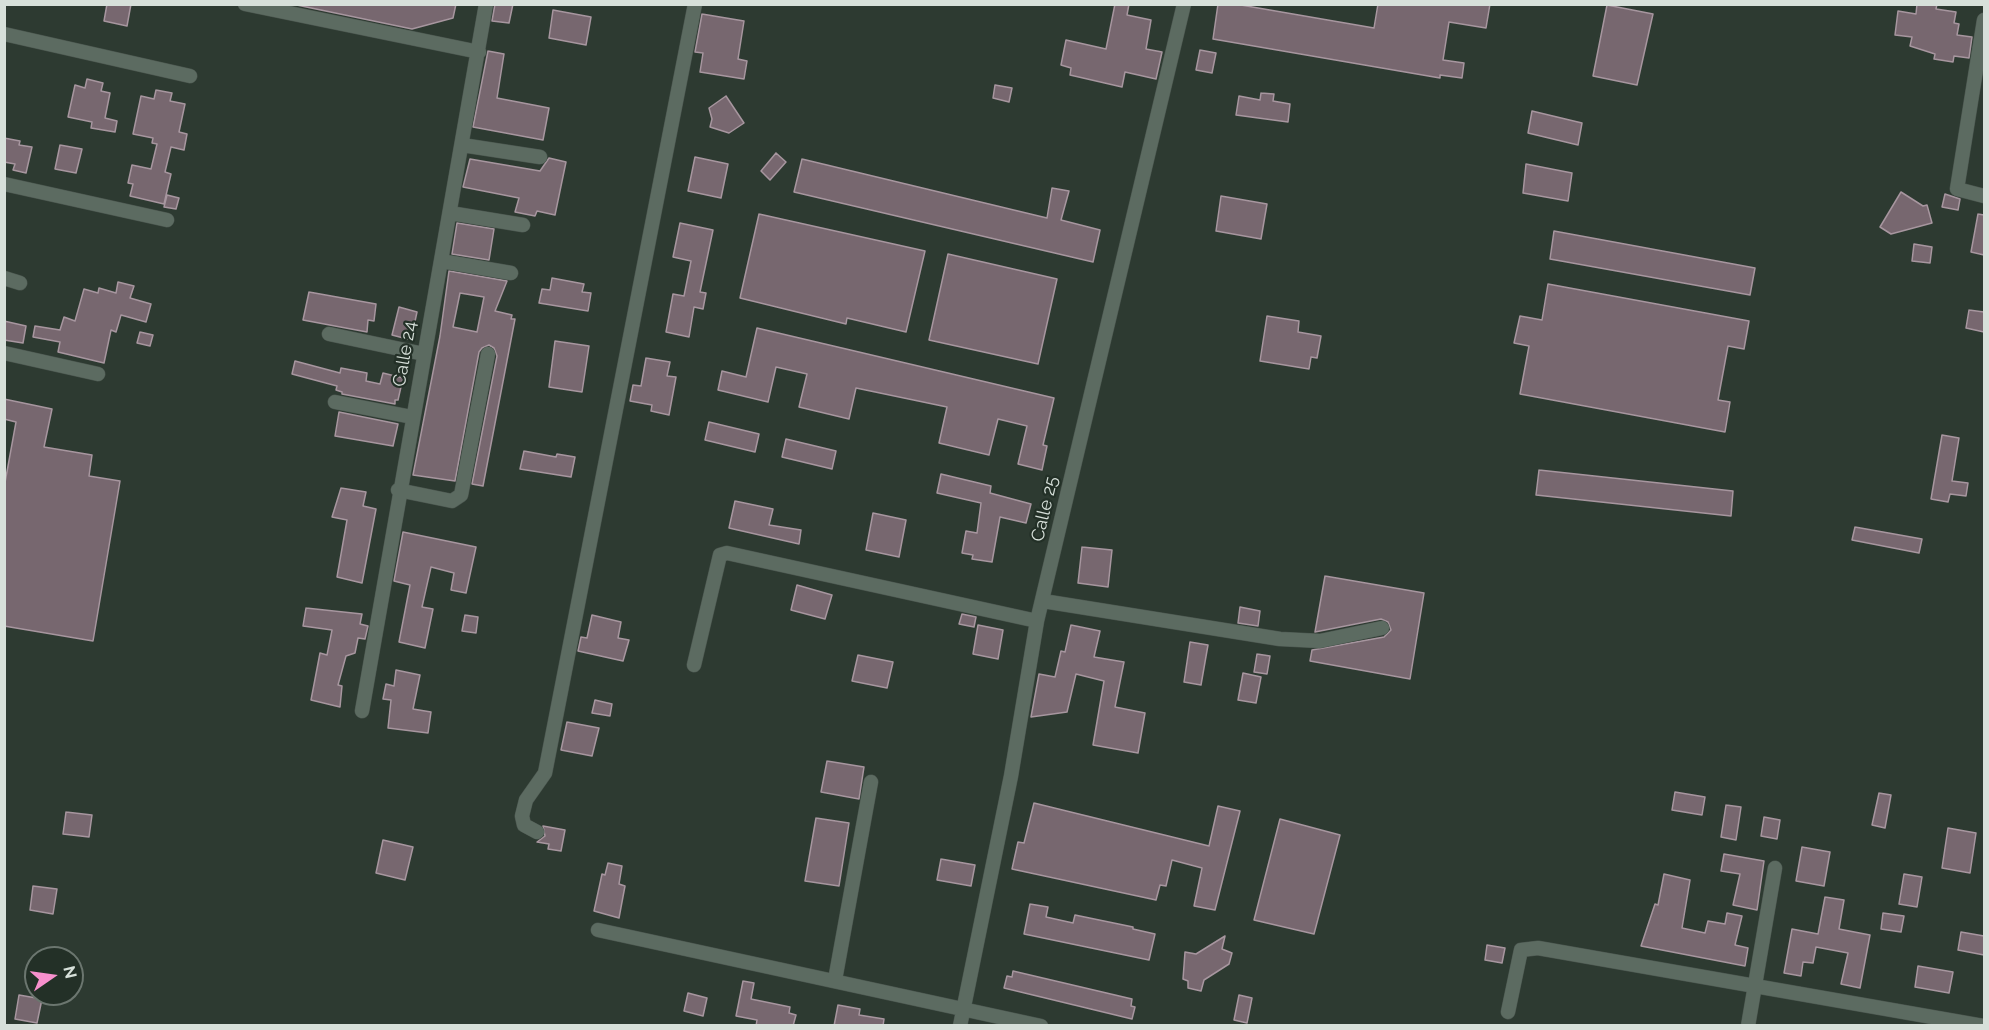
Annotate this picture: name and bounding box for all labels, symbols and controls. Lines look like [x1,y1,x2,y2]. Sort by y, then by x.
street label: Calle 24 [389,319,421,389]
street label: Calle 25 [1027,474,1063,544]
north arrow [24,946,84,1006]
text: N [59,964,81,980]

